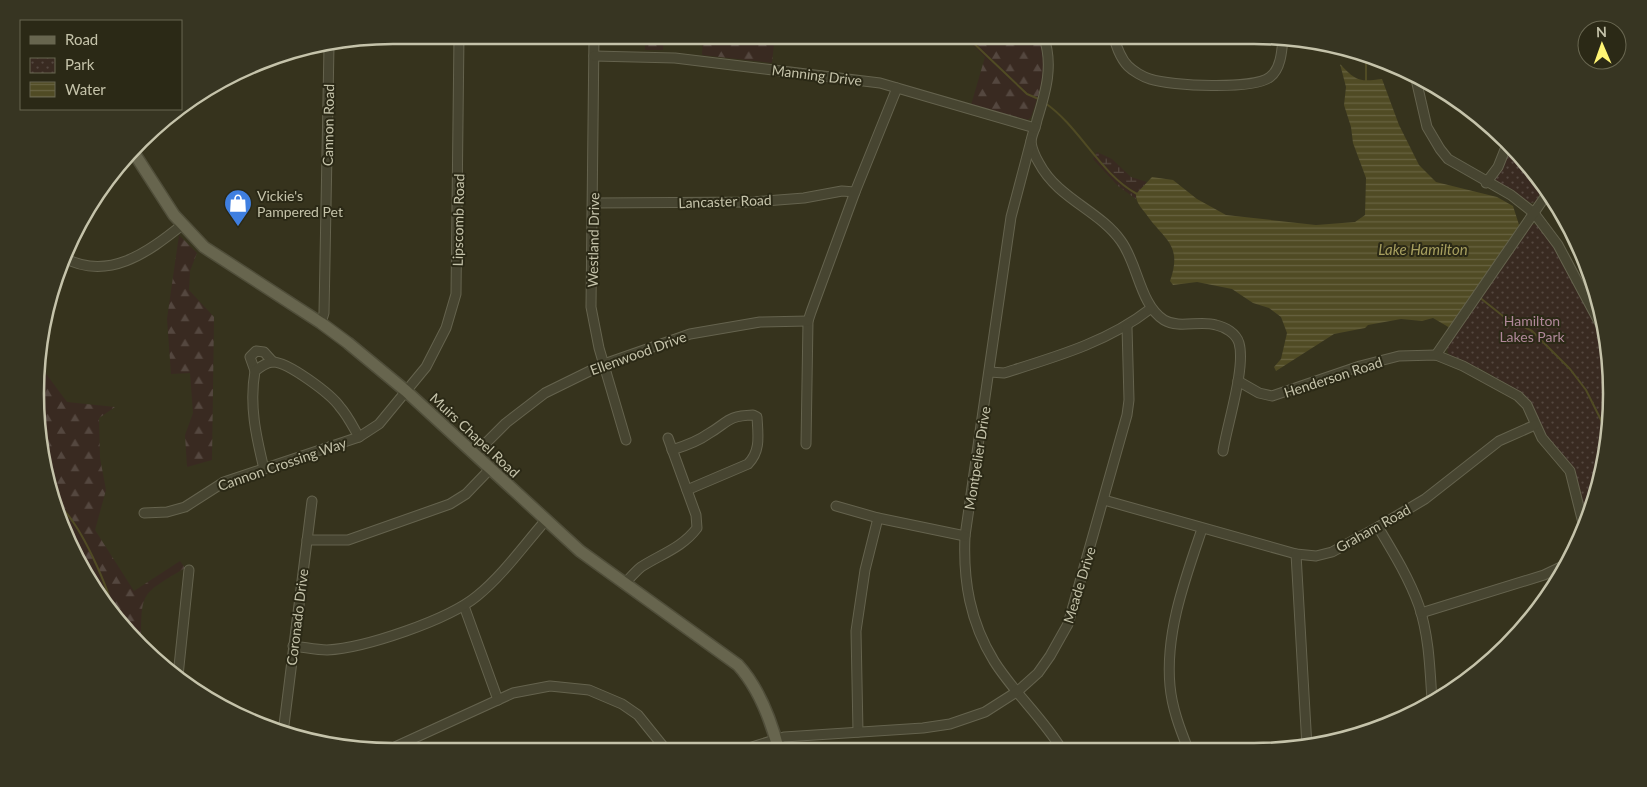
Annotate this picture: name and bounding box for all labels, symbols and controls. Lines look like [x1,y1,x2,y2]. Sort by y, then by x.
legend [20,20,182,110]
north arrow [1577,20,1627,70]
text: N [1596,23,1607,40]
text: Road [65,30,98,48]
text: Park [65,55,95,73]
street label: Manning Drive [771,61,863,89]
text: Water [65,80,106,98]
street label: Cannon Road [319,84,337,166]
street label: Lipscomb Road [449,173,467,267]
place label: Vickie's Pampered Pet [257,187,343,220]
shop icon: Vickie's Pampered Pet [223,188,253,227]
street label: Lancaster Road [678,191,772,211]
street label: Westland Drive [584,192,602,288]
water label: Lake Hamilton [1378,240,1468,258]
park label: Hamilton Lakes Park [1499,312,1566,345]
street label: Ellenwood Drive [587,328,689,378]
street label: Henderson Road [1282,353,1384,401]
street label: Muirs Chapel Road [427,389,523,481]
street label: Montpelier Drive [960,405,994,511]
street label: Cannon Crossing Way [215,434,349,494]
street label: Graham Road [1333,500,1413,556]
street label: Meade Drive [1059,545,1099,625]
street label: Coronado Drive [283,568,311,666]

